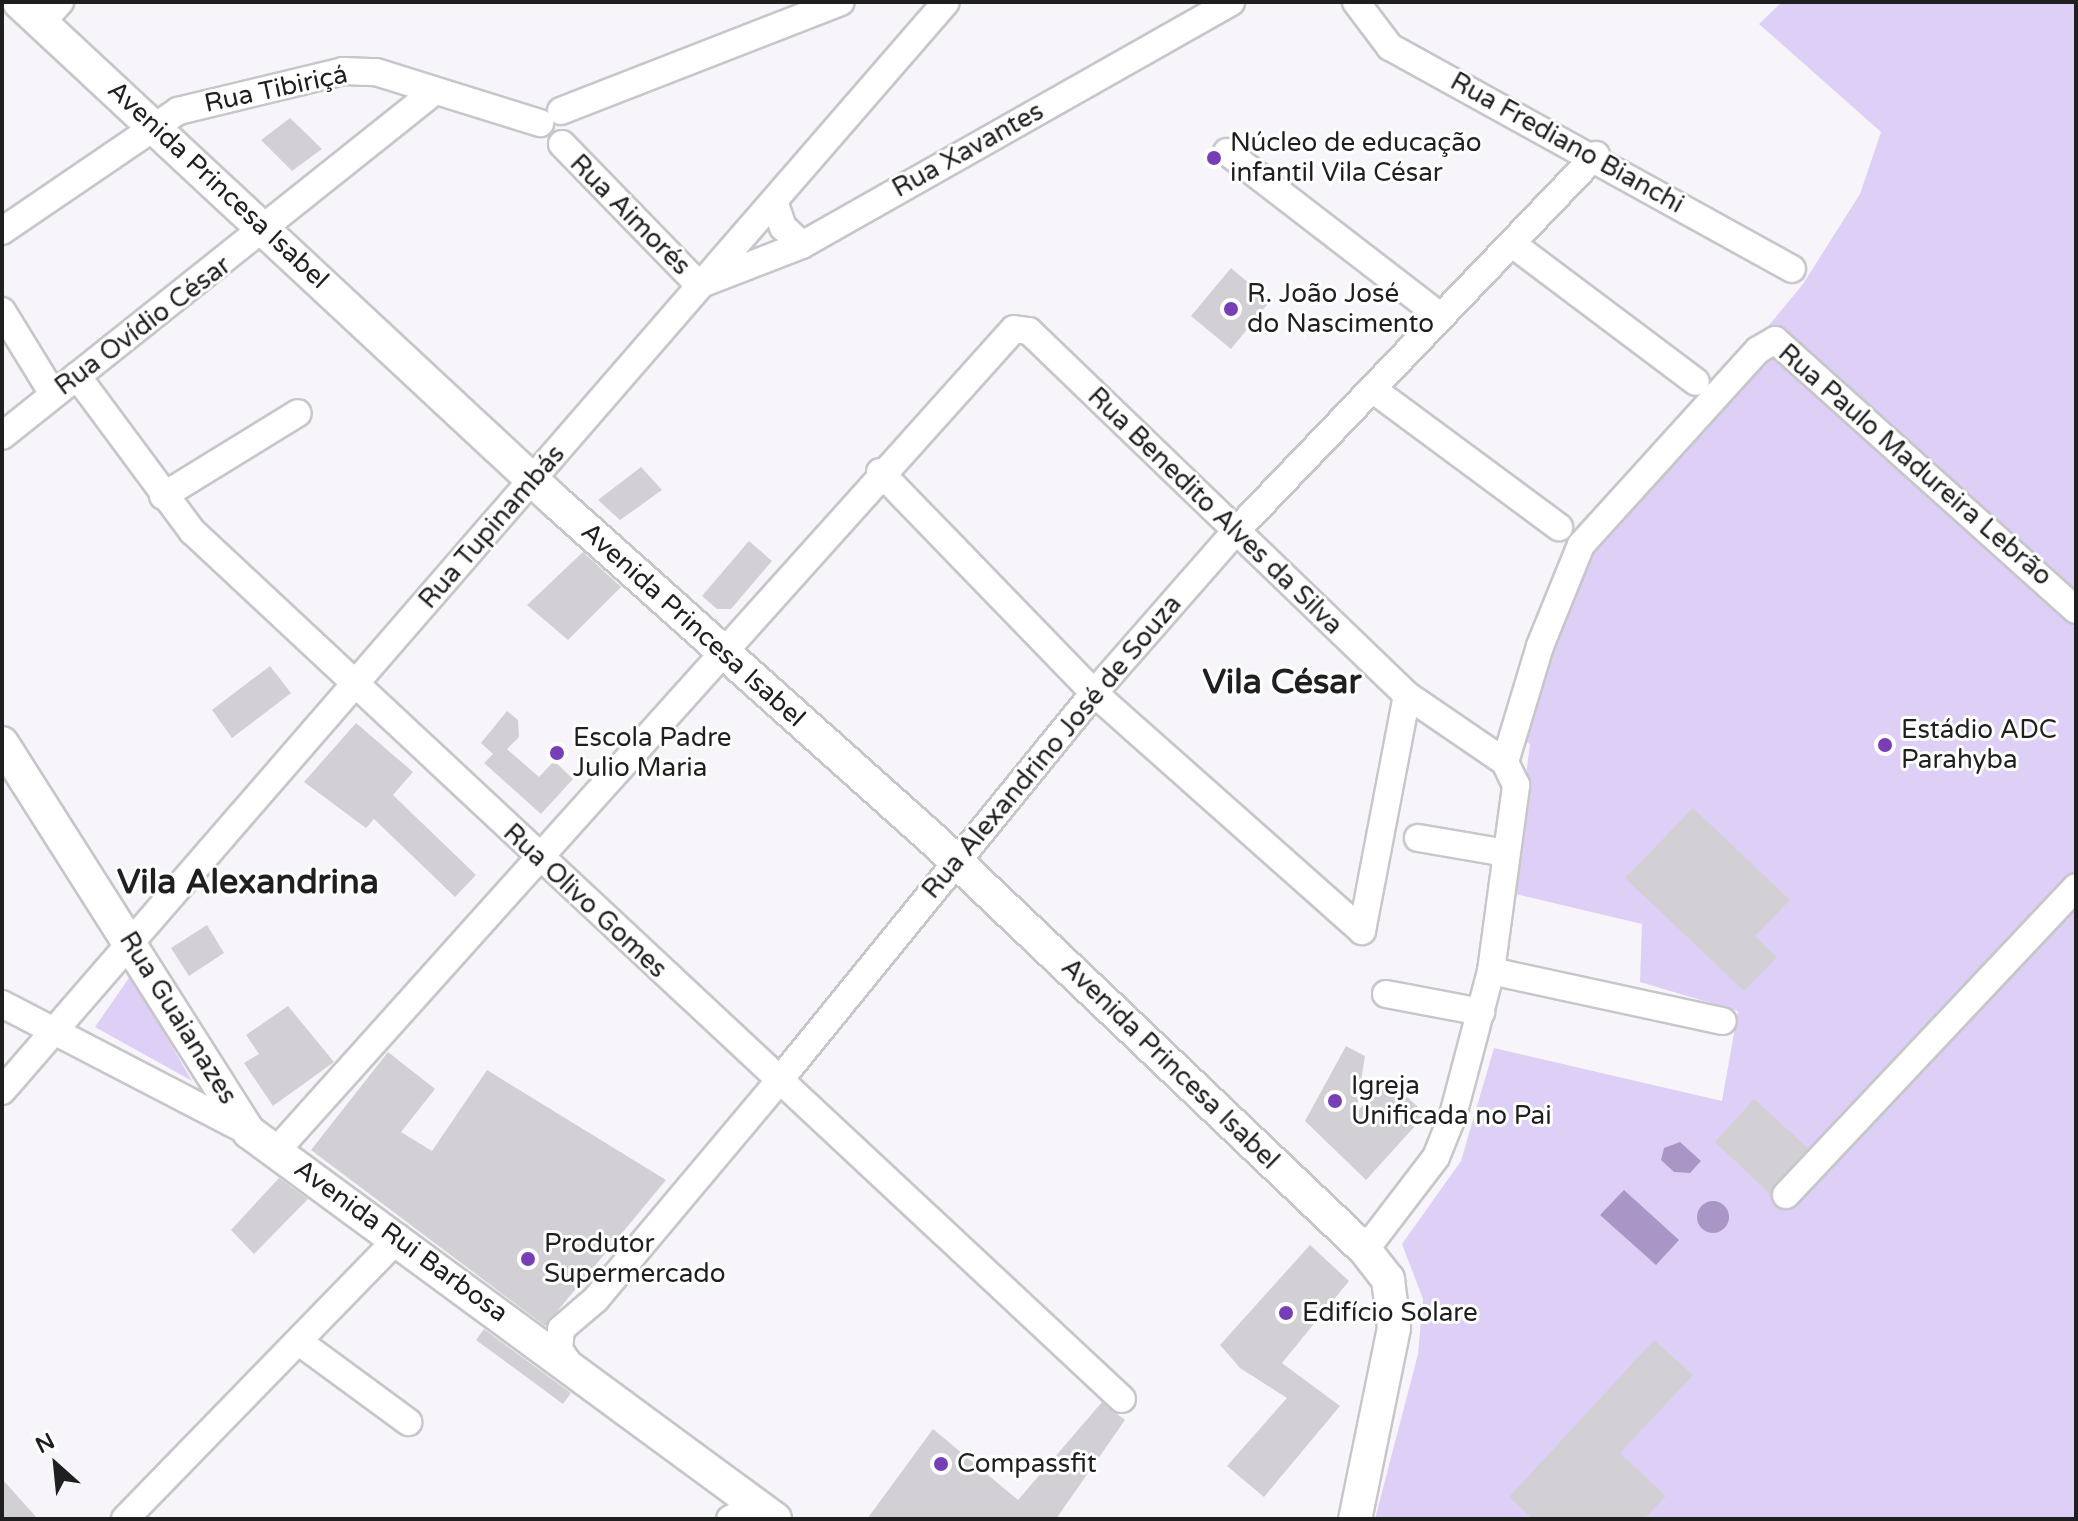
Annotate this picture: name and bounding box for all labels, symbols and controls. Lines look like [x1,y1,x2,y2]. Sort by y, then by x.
street label: Rua Tibiriçá [202,59,350,119]
street label: Rua Frediano Bianchi [1445,66,1689,220]
street label: Avenida Princesa Isabel [101,75,335,295]
street label: Rua Xavantes [887,96,1049,204]
place label: Núcleo de educação infantil Vila César [1230,127,1482,188]
street label: Rua Aimorés [563,148,697,282]
marker: Núcleo de educação infantil Vila César [1205,149,1223,167]
street label: Rua Ovídio César [49,250,237,402]
place label: R. João José do Nascimento [1247,278,1434,340]
marker: R. João José do Nascimento [1222,300,1240,318]
street label: Rua Paulo Madureira Lebrão [1772,338,2058,592]
street label: Rua Benedito Alves da Silva [1081,381,1349,641]
street label: Rua Tupinambás [412,439,572,615]
street label: Avenida Princesa Isabel [575,516,811,734]
street label: Rua Alexandrino José de Souza [916,589,1188,905]
district label: Vila César [1203,663,1361,703]
place label: Estádio ADC Parahyba [1901,714,2057,776]
place label: Escola Padre Julio Maria [573,722,731,784]
marker: Estádio ADC Parahyba [1876,736,1894,754]
marker: Escola Padre Julio Maria [548,744,566,762]
street label: Rua Olivo Gomes [497,817,673,985]
district label: Vila Alexandrina [117,863,379,903]
street label: Rua Guaianazes [112,926,244,1110]
street label: Avenida Princesa Isabel [1055,952,1285,1176]
place label: Igreja Unificada no Pai [1351,1070,1552,1132]
marker: Igreja Unificada no Pai [1326,1092,1344,1110]
street label: Avenida Rui Barbosa [288,1153,514,1329]
place label: Produtor Supermercado [544,1228,726,1290]
marker: Produtor Supermercado [519,1250,537,1268]
place label: Edifício Solare [1302,1297,1478,1329]
marker: Edifício Solare [1277,1304,1295,1322]
north arrow [16,1425,96,1505]
text: N [31,1428,59,1459]
place label: Compassfit [957,1448,1097,1480]
marker: Compassfit [932,1455,950,1473]

